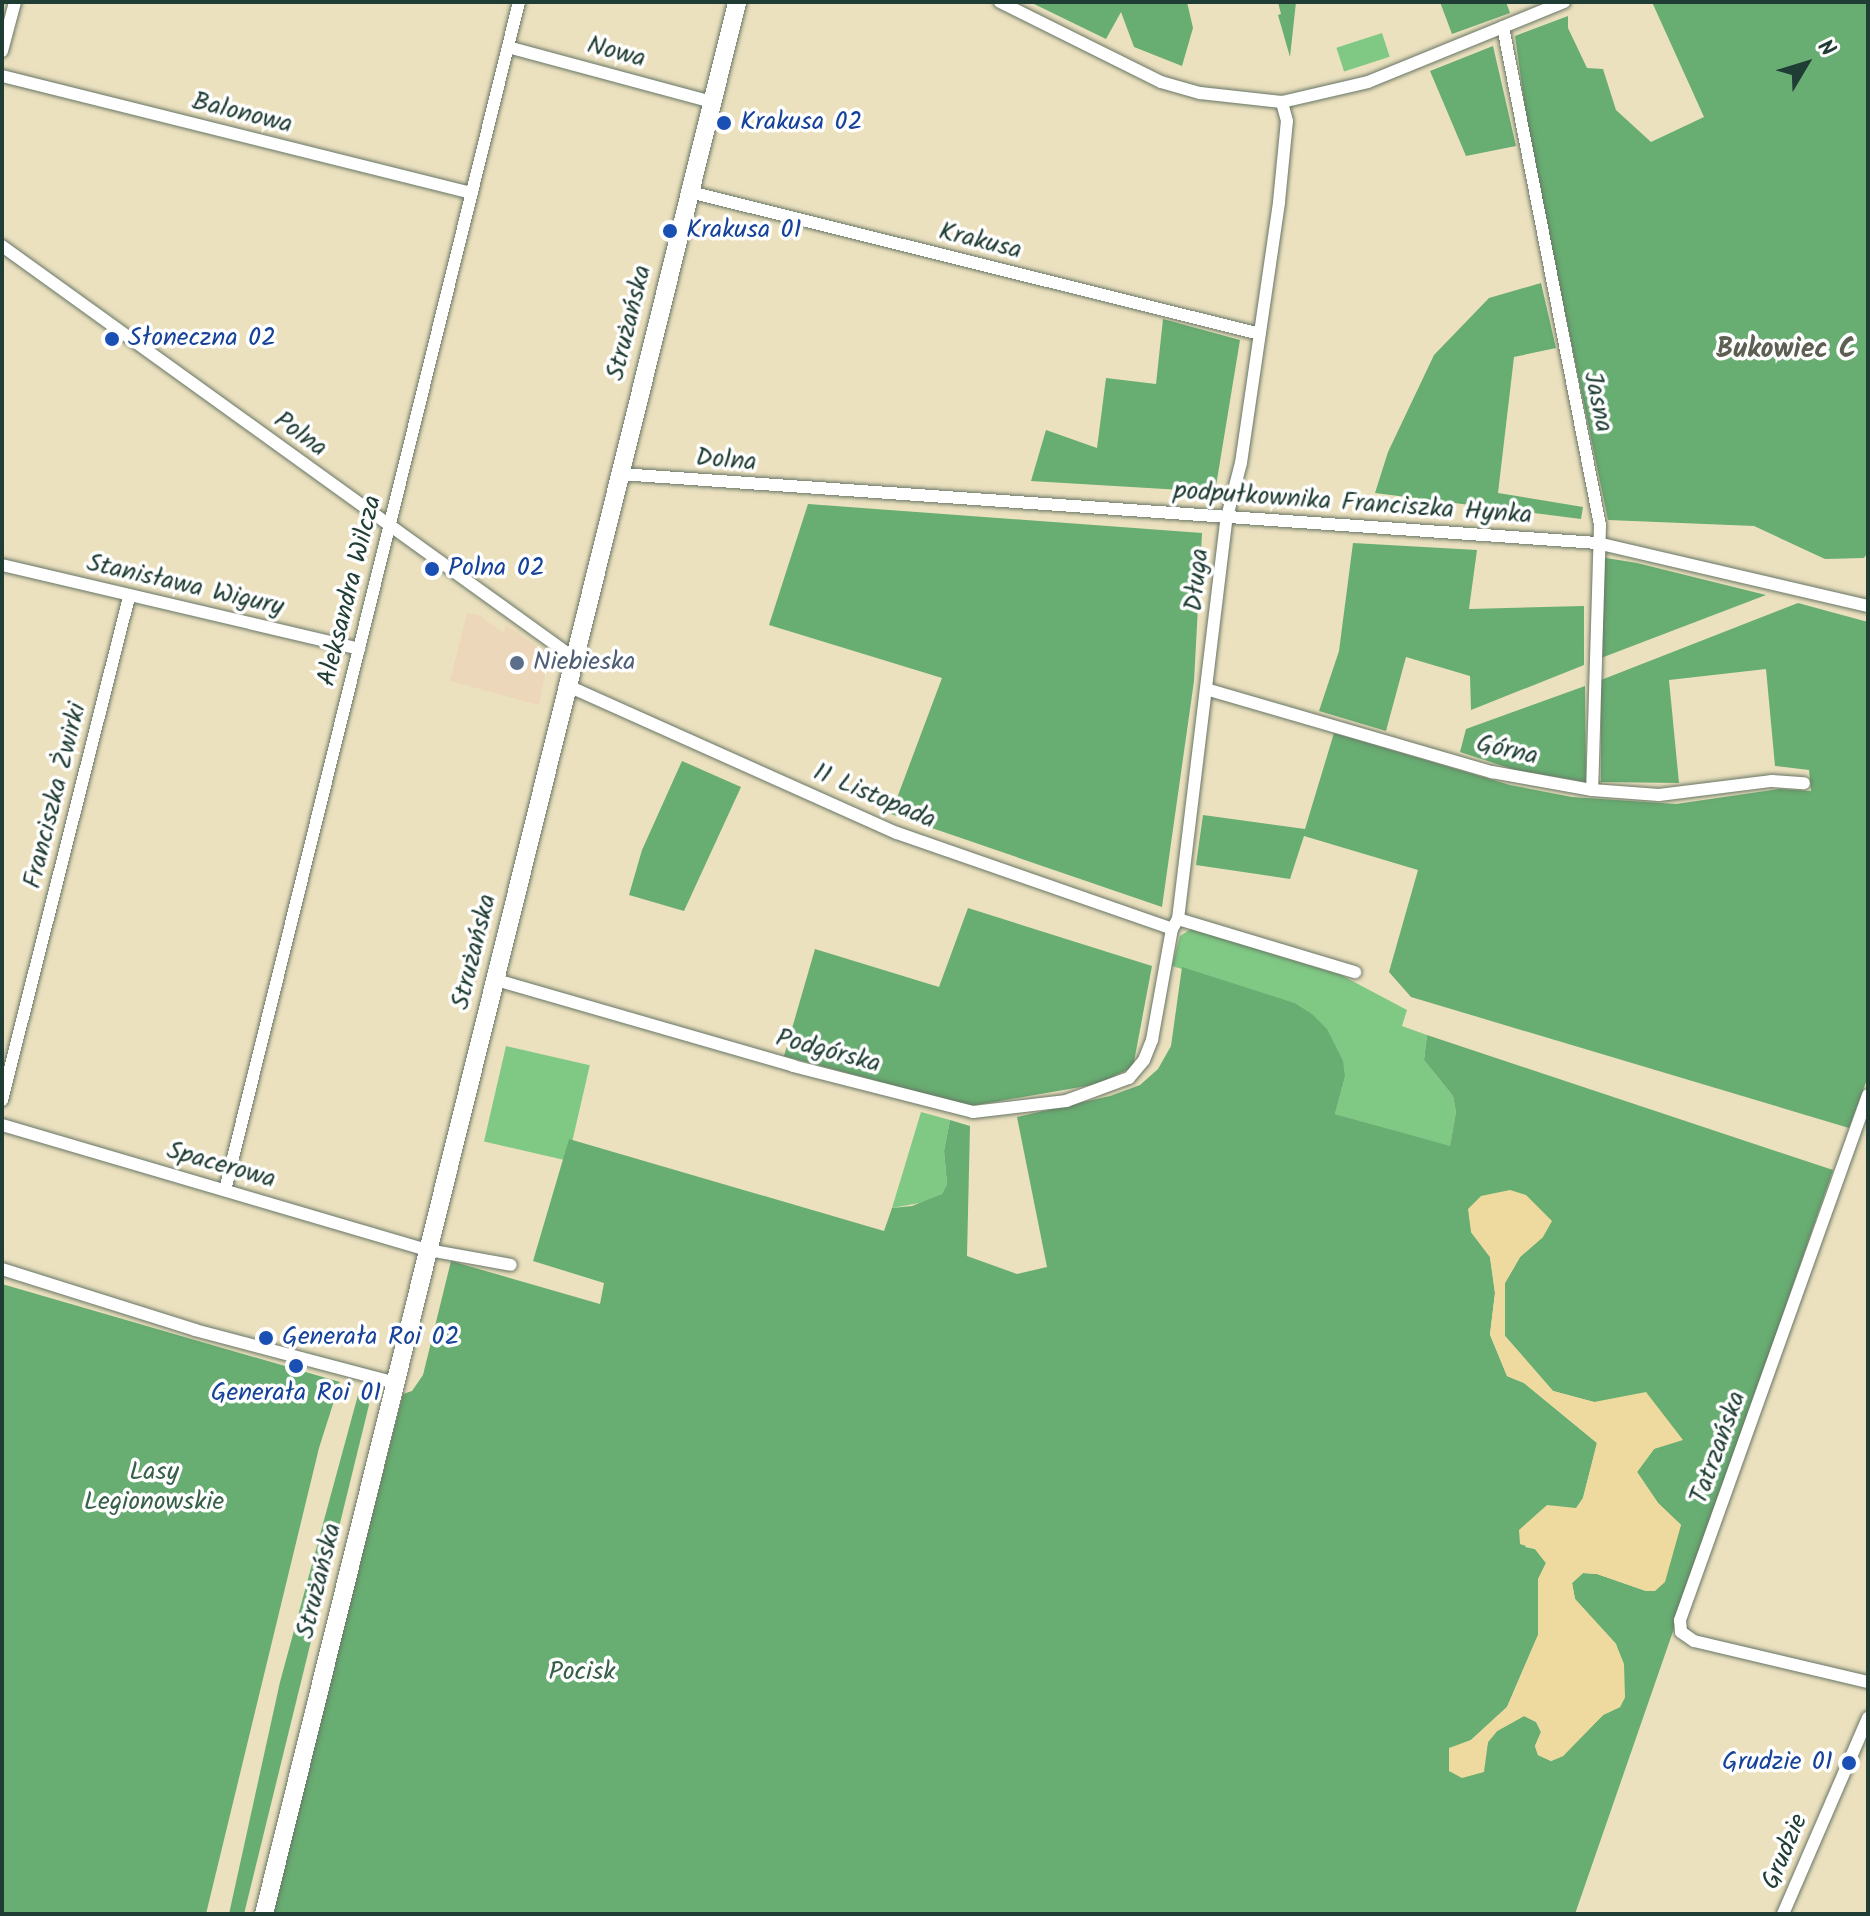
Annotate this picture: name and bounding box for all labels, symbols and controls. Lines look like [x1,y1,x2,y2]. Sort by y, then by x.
north arrow [1766,24,1846,104]
street label: Nowa [583,30,649,76]
text: N [1807,33,1843,65]
street label: Balonowa [189,86,295,142]
place label: Krakusa 02 [740,107,863,139]
marker: Krakusa 02 [715,114,733,132]
place label: Krakusa 01 [686,215,802,247]
street label: Krakusa [935,217,1025,267]
marker: Krakusa 01 [661,222,679,240]
street label: Strużańska [601,262,659,384]
place label: Słoneczna 02 [128,323,276,355]
marker: Słoneczna 02 [103,330,121,348]
district label: Bukowiec C [1716,333,1856,367]
street label: Jasna [1575,369,1619,435]
street label: Polna [267,405,333,465]
street label: Dolna [694,443,758,479]
street label: podpułkownika Franciszka Hynka [1173,476,1533,532]
street label: Aleksandra Wilcza [312,492,390,690]
street label: Długa [1179,547,1217,613]
street label: Stanisława Wigury [84,548,286,624]
place label: Polna 02 [448,553,545,585]
marker: Polna 02 [423,560,441,578]
place label: Niebieska [533,647,635,679]
marker: Niebieska [508,654,526,672]
street label: Franciszka Żwirki [18,700,94,892]
street label: Górna [1473,729,1541,773]
street label: 11 Listopada [808,757,940,837]
street label: Strużańska [446,891,504,1013]
street label: Podgórska [772,1023,884,1081]
street label: Spacerowa [163,1136,279,1196]
place label: Generała Roi 02 [282,1322,460,1354]
marker: Generała Roi 02 [257,1329,275,1347]
marker: Generała Roi 01 [287,1357,305,1375]
place label: Generała Roi 01 [211,1378,381,1410]
street label: Tatrzańska [1684,1387,1754,1509]
park label: Lasy Legionowskie [84,1457,224,1518]
street label: Strużańska [291,1520,349,1642]
park label: Pocisk [549,1657,615,1689]
place label: Grudzie 01 [1722,1747,1833,1779]
marker: Grudzie 01 [1840,1754,1858,1772]
street label: Grudzie [1756,1809,1816,1895]

